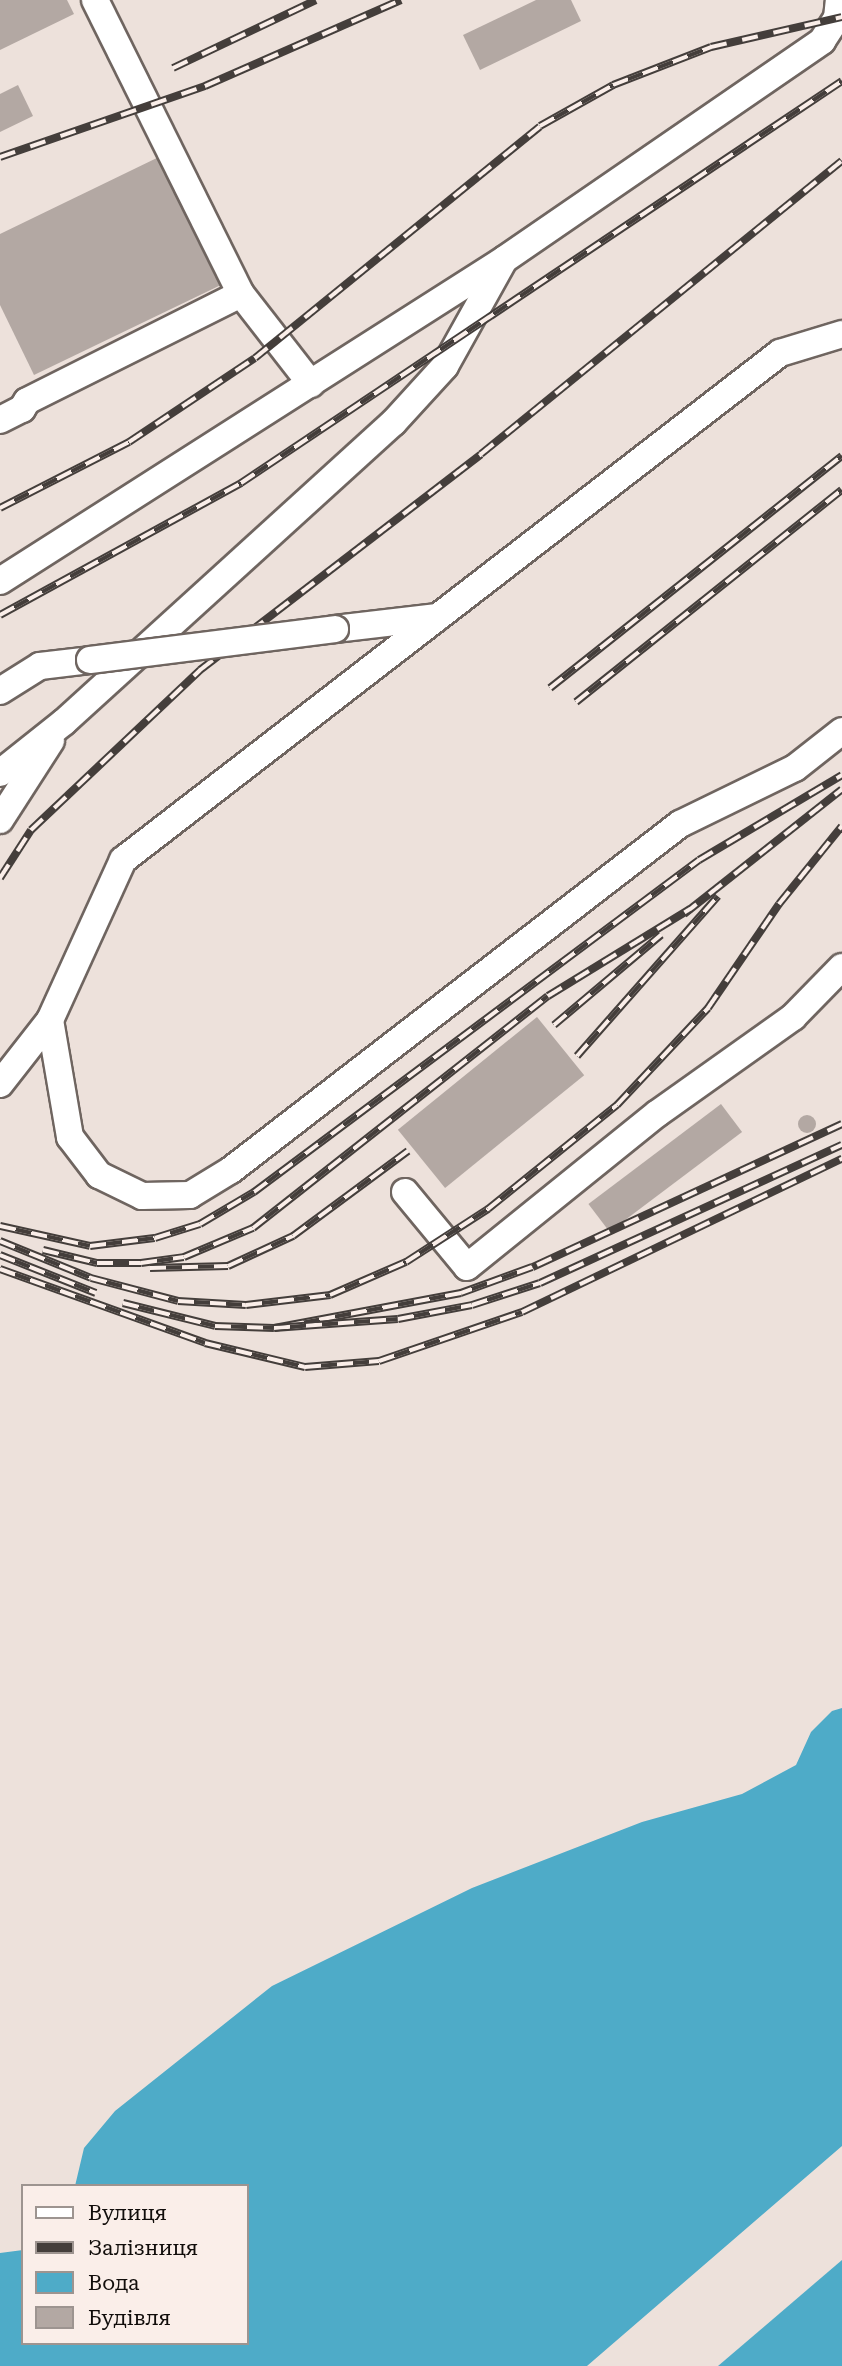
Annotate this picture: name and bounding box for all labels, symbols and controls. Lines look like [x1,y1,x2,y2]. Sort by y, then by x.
legend [21,2184,248,2345]
text: Вулиця [88,2201,167,2225]
text: Залізниця [88,2236,198,2260]
text: Вода [88,2271,140,2295]
text: Будівля [88,2306,171,2330]

